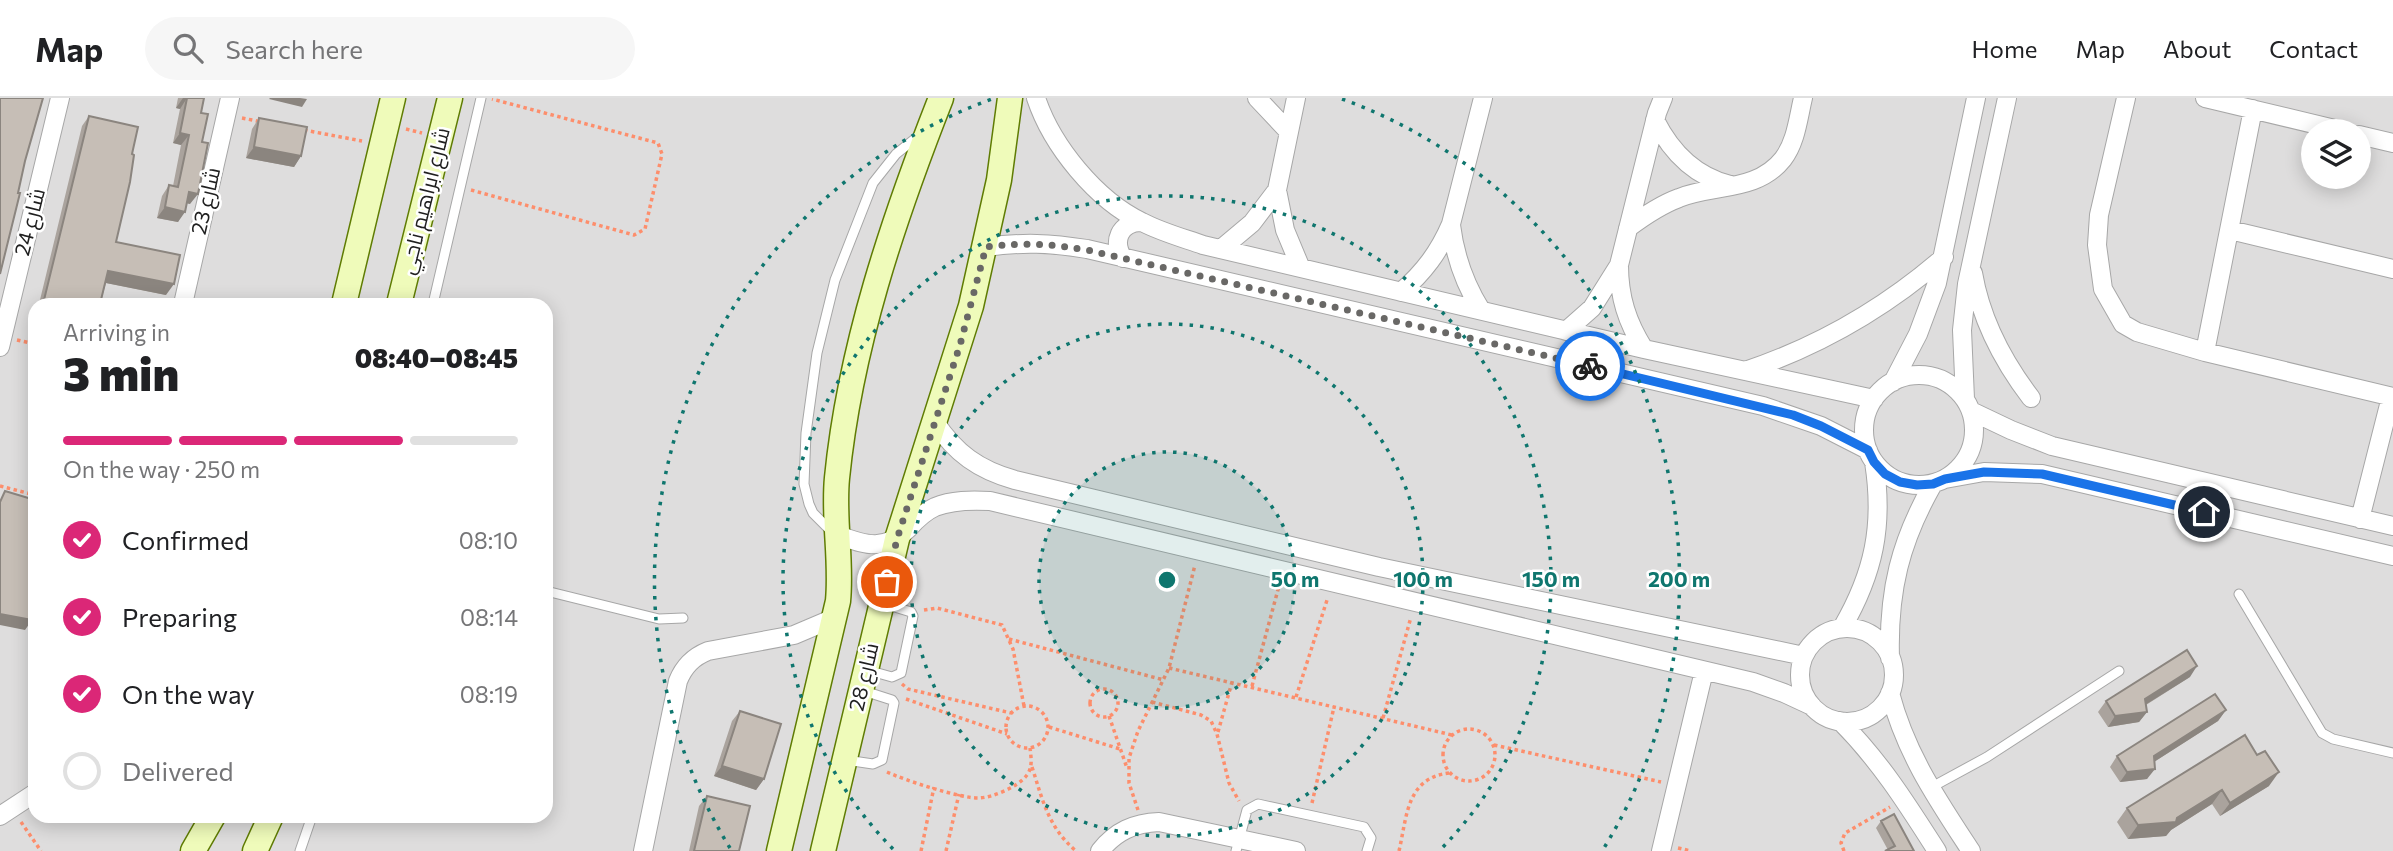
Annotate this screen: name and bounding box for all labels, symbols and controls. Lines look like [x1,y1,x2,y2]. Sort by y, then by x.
search box [145,17,635,80]
text: Map [35,28,103,69]
icon: search [169,29,207,67]
text: Search here [225,33,363,64]
text: Home [1972,34,2038,63]
text: Map [2076,34,2125,63]
text: About [2163,34,2231,63]
text: Contact [2269,34,2358,63]
map controls [2301,119,2371,189]
button: layers [2301,119,2371,189]
street label: شارع ابراهيم ناجي [393,125,459,278]
street label: شارع 23 [185,165,227,237]
street label: شارع 24 [8,185,52,259]
text: Arriving in [63,318,170,346]
courier [1555,331,1625,401]
text: 08:40–08:45 [355,342,518,373]
text: 3 min [63,344,179,400]
icon: bike [1571,347,1609,385]
text: On the way · 250 m [63,455,260,483]
pin [2174,482,2234,542]
icon: home [2185,493,2223,531]
icon: check [63,521,101,559]
text: Confirmed [122,524,249,555]
text: 08:10 [459,526,518,554]
pin [857,552,917,612]
icon: bag [868,563,906,601]
text: 50 m [1271,566,1319,591]
text: 100 m [1393,566,1453,591]
text: 150 m [1522,566,1580,591]
text: 200 m [1648,566,1710,591]
centre of rings [1155,568,1179,592]
icon: check [63,598,101,636]
text: Preparing [122,601,237,632]
text: 08:14 [460,603,518,631]
street label: شارع 28 [843,640,885,714]
icon: check [63,675,101,713]
text: On the way [122,678,255,709]
text: 08:19 [460,680,518,708]
text: Delivered [122,755,233,786]

